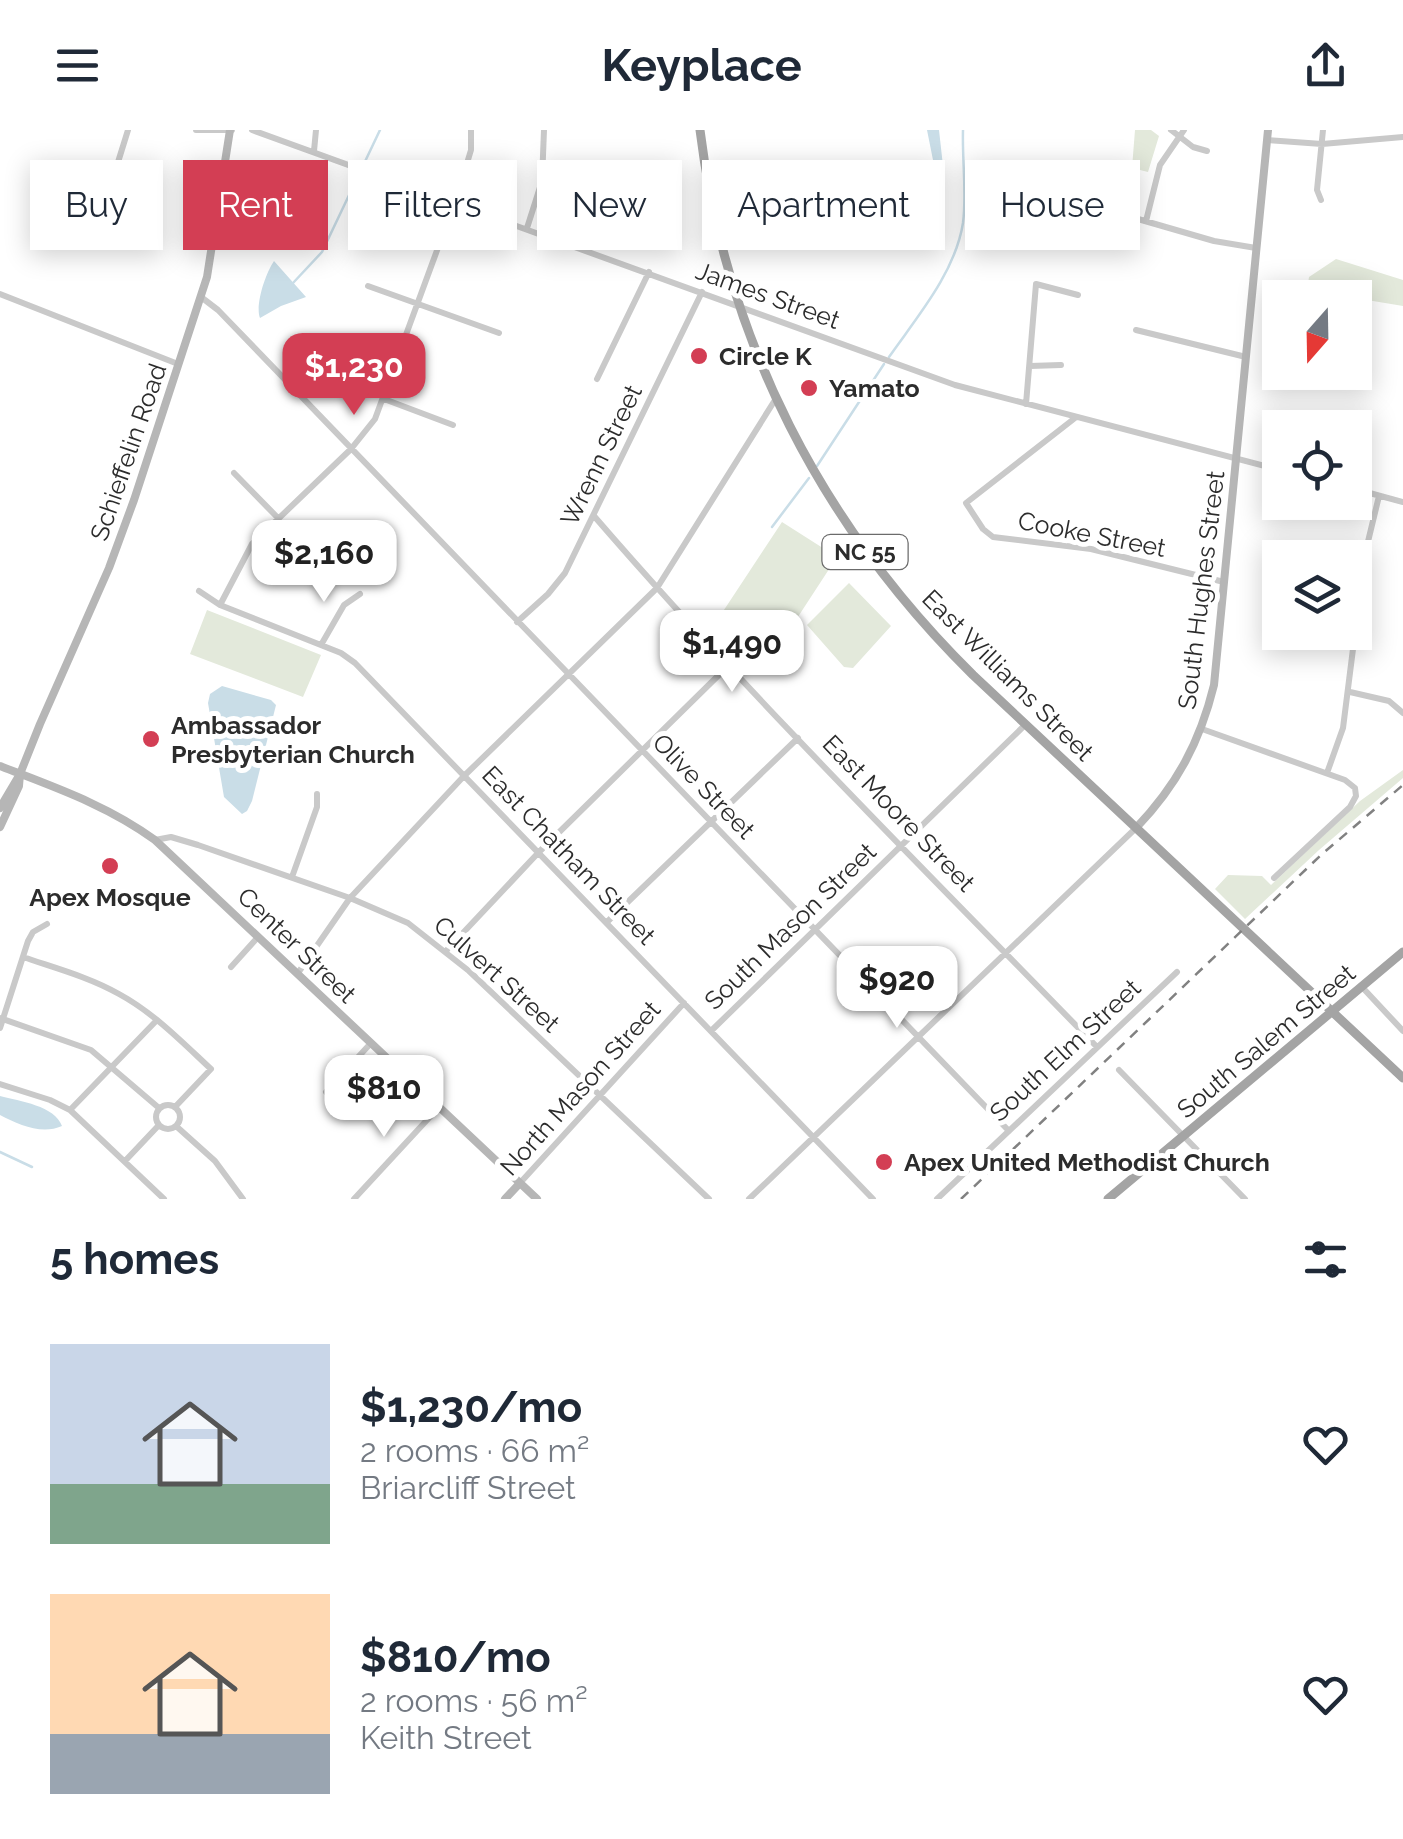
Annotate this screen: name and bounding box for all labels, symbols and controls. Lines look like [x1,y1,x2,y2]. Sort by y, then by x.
icon: menu [50,38,105,93]
icon: share [1298,38,1353,93]
text: Keyplace [601,39,802,92]
chip: Buy [30,160,163,250]
chip: Rent [183,160,328,250]
chip: Filters [348,160,517,250]
chip: New [537,160,682,250]
chip: Apartment [702,160,945,250]
chip: House [965,160,1140,250]
street label: James Street [692,255,845,335]
north arrow [1262,280,1372,390]
map controls [1262,280,1372,650]
pin: $1,230 [273,333,435,418]
place label: Circle K [719,341,812,371]
marker: Circle K [688,345,710,367]
text: $1,230 [304,347,404,384]
street label: Schieffelin Road [84,359,172,545]
place label: Yamato [829,373,920,403]
marker: Yamato [798,377,820,399]
street label: Wrenn Street [554,379,648,530]
button: locate [1262,410,1372,520]
street label: South Hughes Street [1171,468,1231,711]
street label: Cooke Street [1016,505,1169,563]
pin: $2,160 [243,520,405,605]
text: $2,160 [274,534,374,571]
road number: NC 55 [822,535,908,569]
button: layers [1262,540,1372,650]
street label: East Williams Street [916,583,1100,767]
pin: $1,490 [651,610,813,695]
text: $1,490 [682,624,782,661]
place label: Ambassador Presbyterian Church [171,710,415,769]
street label: Olive Street [647,727,762,845]
marker: Ambassador Presbyterian Church [140,728,162,750]
street label: East Moore Street [817,729,982,898]
street label: East Chatham Street [476,760,662,951]
street label: South Mason Street [698,836,882,1016]
marker: Apex Mosque [99,855,121,877]
street label: Center Street [232,881,363,1009]
place label: Apex Mosque [29,882,191,912]
street label: Culvert Street [428,910,566,1039]
pin: $920 [838,946,956,1031]
street label: South Salem Street [1171,957,1362,1124]
text: $920 [859,960,935,997]
street label: South Elm Street [983,972,1147,1127]
street label: North Mason Street [494,994,667,1182]
pin: $810 [325,1055,443,1140]
text: $810 [346,1069,422,1106]
place label: Apex United Methodist Church [904,1147,1270,1177]
marker: Apex United Methodist Church [873,1151,895,1173]
icon: filters [1298,1232,1353,1287]
text: 5 homes [50,1235,219,1284]
text: $1,230/mo [360,1383,582,1432]
icon: home [130,1384,250,1504]
icon: heart [1298,1417,1353,1472]
text: 2 rooms · 66 m² [360,1432,589,1469]
text: Briarcliff Street [360,1469,576,1506]
text: $810/mo [360,1633,551,1682]
icon: home [130,1634,250,1754]
icon: heart [1298,1667,1353,1722]
text: 2 rooms · 56 m² [360,1682,588,1719]
text: Keith Street [360,1719,532,1756]

